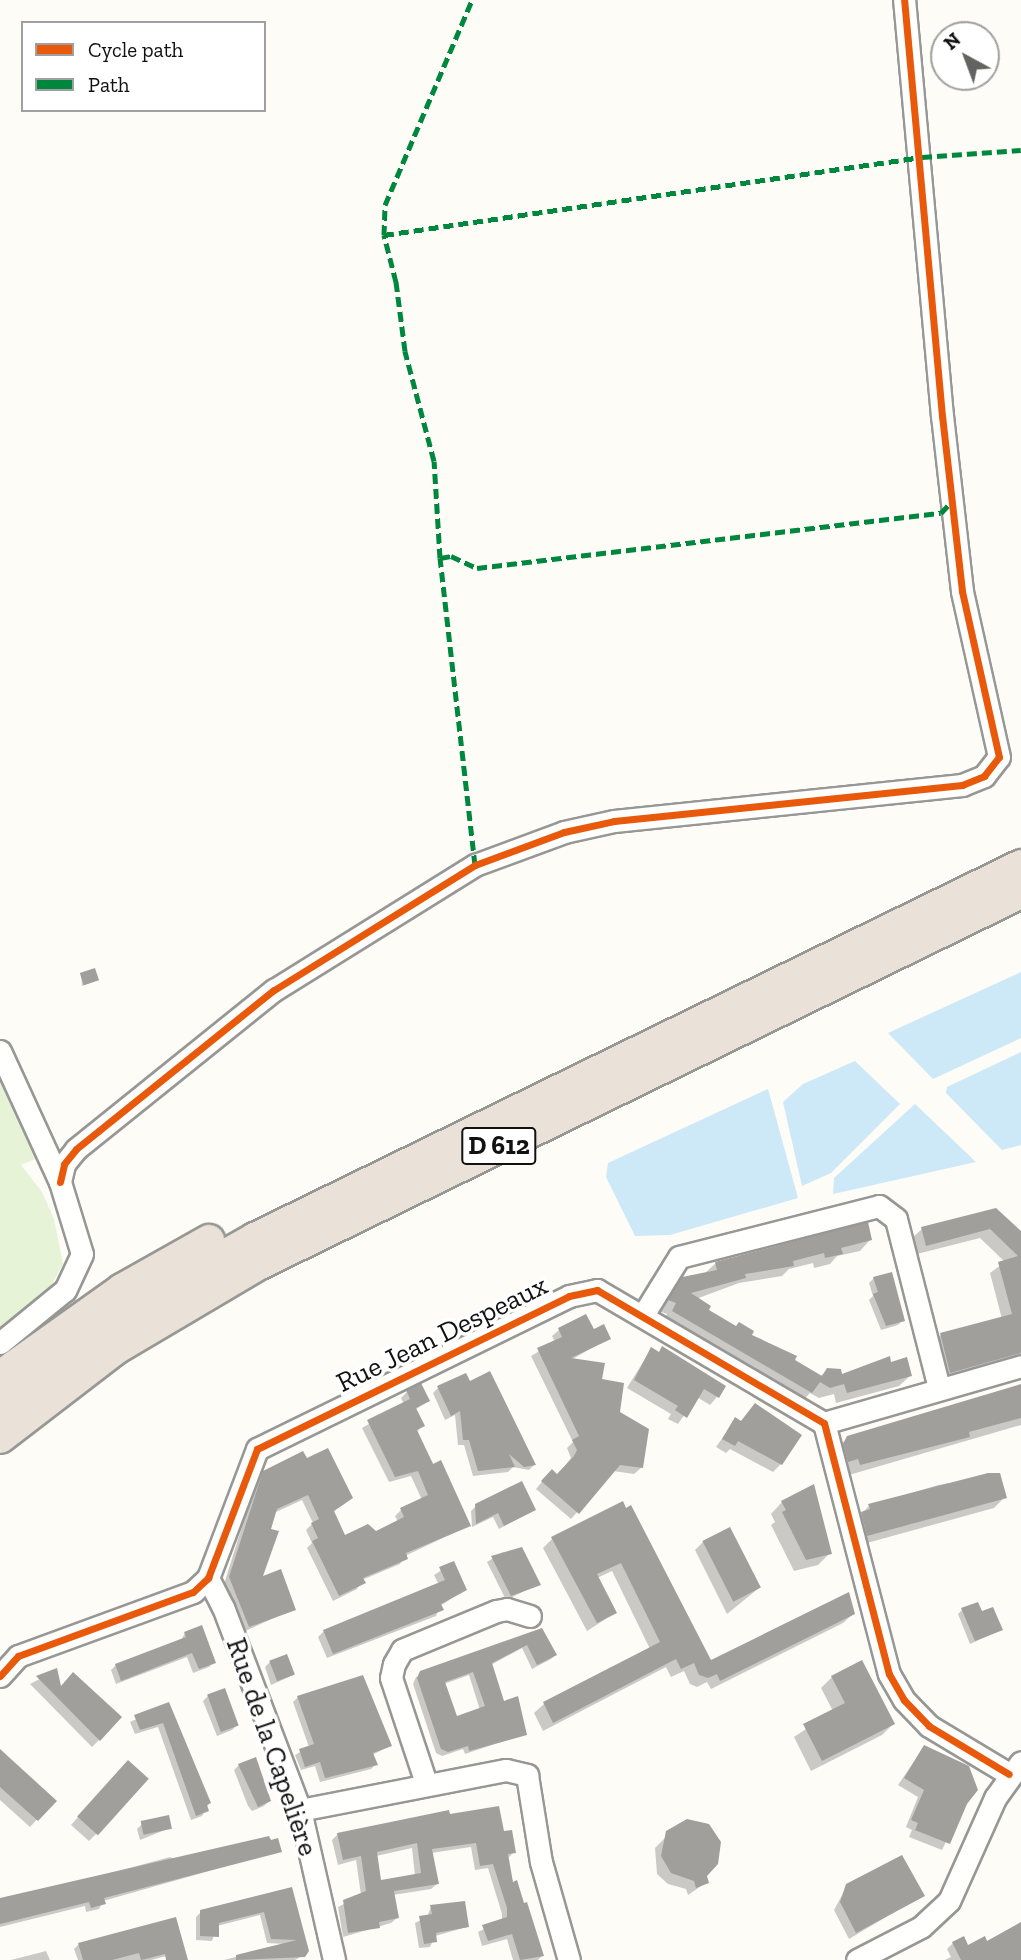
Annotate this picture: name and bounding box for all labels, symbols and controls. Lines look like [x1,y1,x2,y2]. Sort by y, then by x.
legend [21,21,266,112]
north arrow [930,21,1000,91]
text: N [939,28,965,55]
text: Cycle path [88,37,183,62]
text: Path [88,72,130,97]
road number: D 612 [461,1124,538,1168]
street label: Rue Jean Despeaux [331,1268,553,1400]
street label: Rue de la Capelière [219,1634,325,1860]

